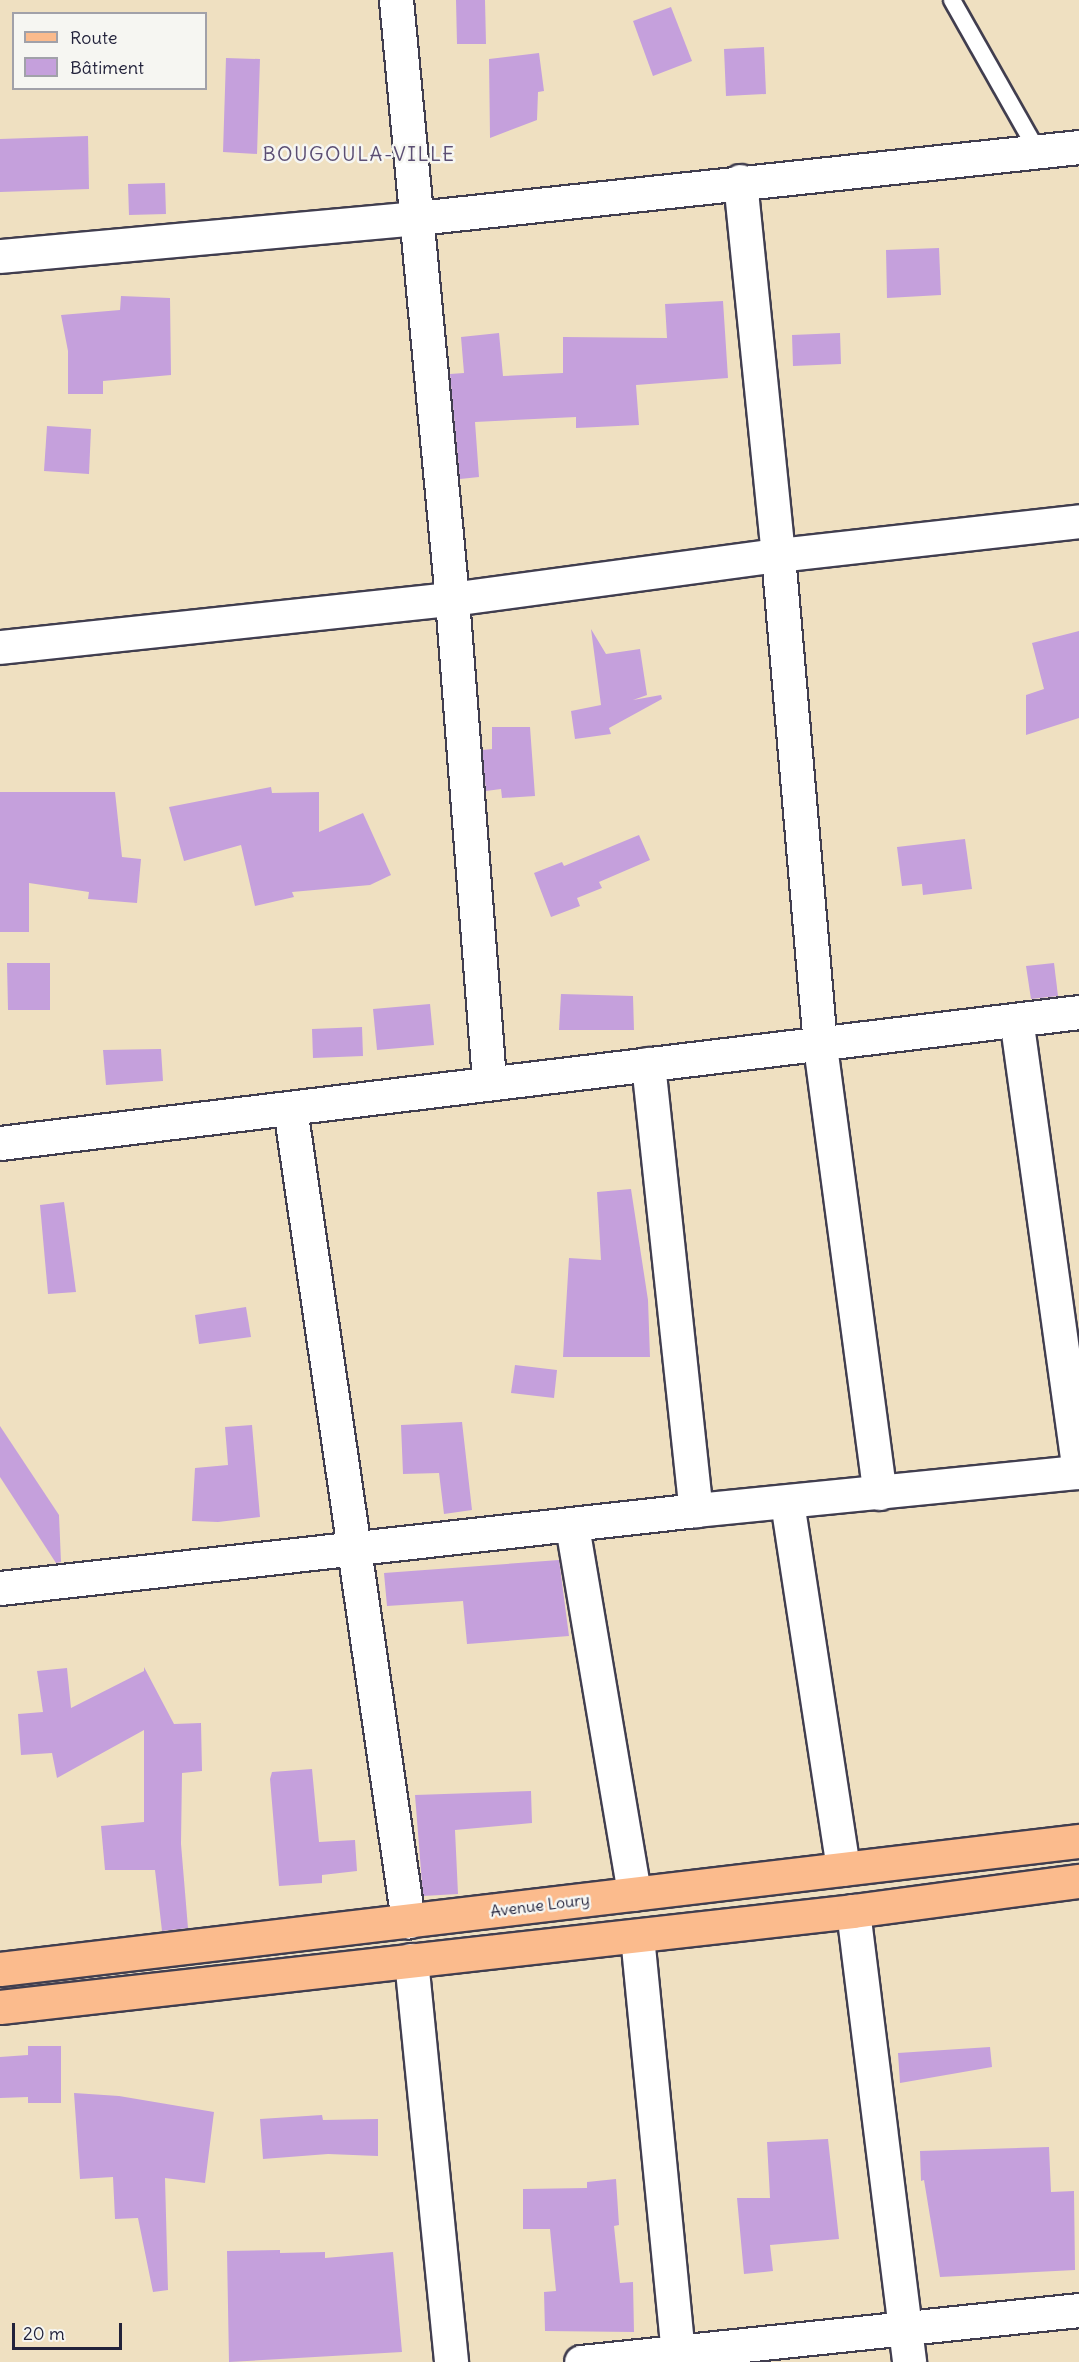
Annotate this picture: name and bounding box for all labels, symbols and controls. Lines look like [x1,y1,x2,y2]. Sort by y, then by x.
legend [12,12,207,90]
text: Route [70,26,118,49]
text: Bâtiment [70,56,144,79]
district label: BOUGOULA-VILLE [262,141,456,165]
street label: Avenue Loury [489,1889,591,1921]
scale bar [15,2311,124,2349]
text: 20 m [23,2322,65,2345]

